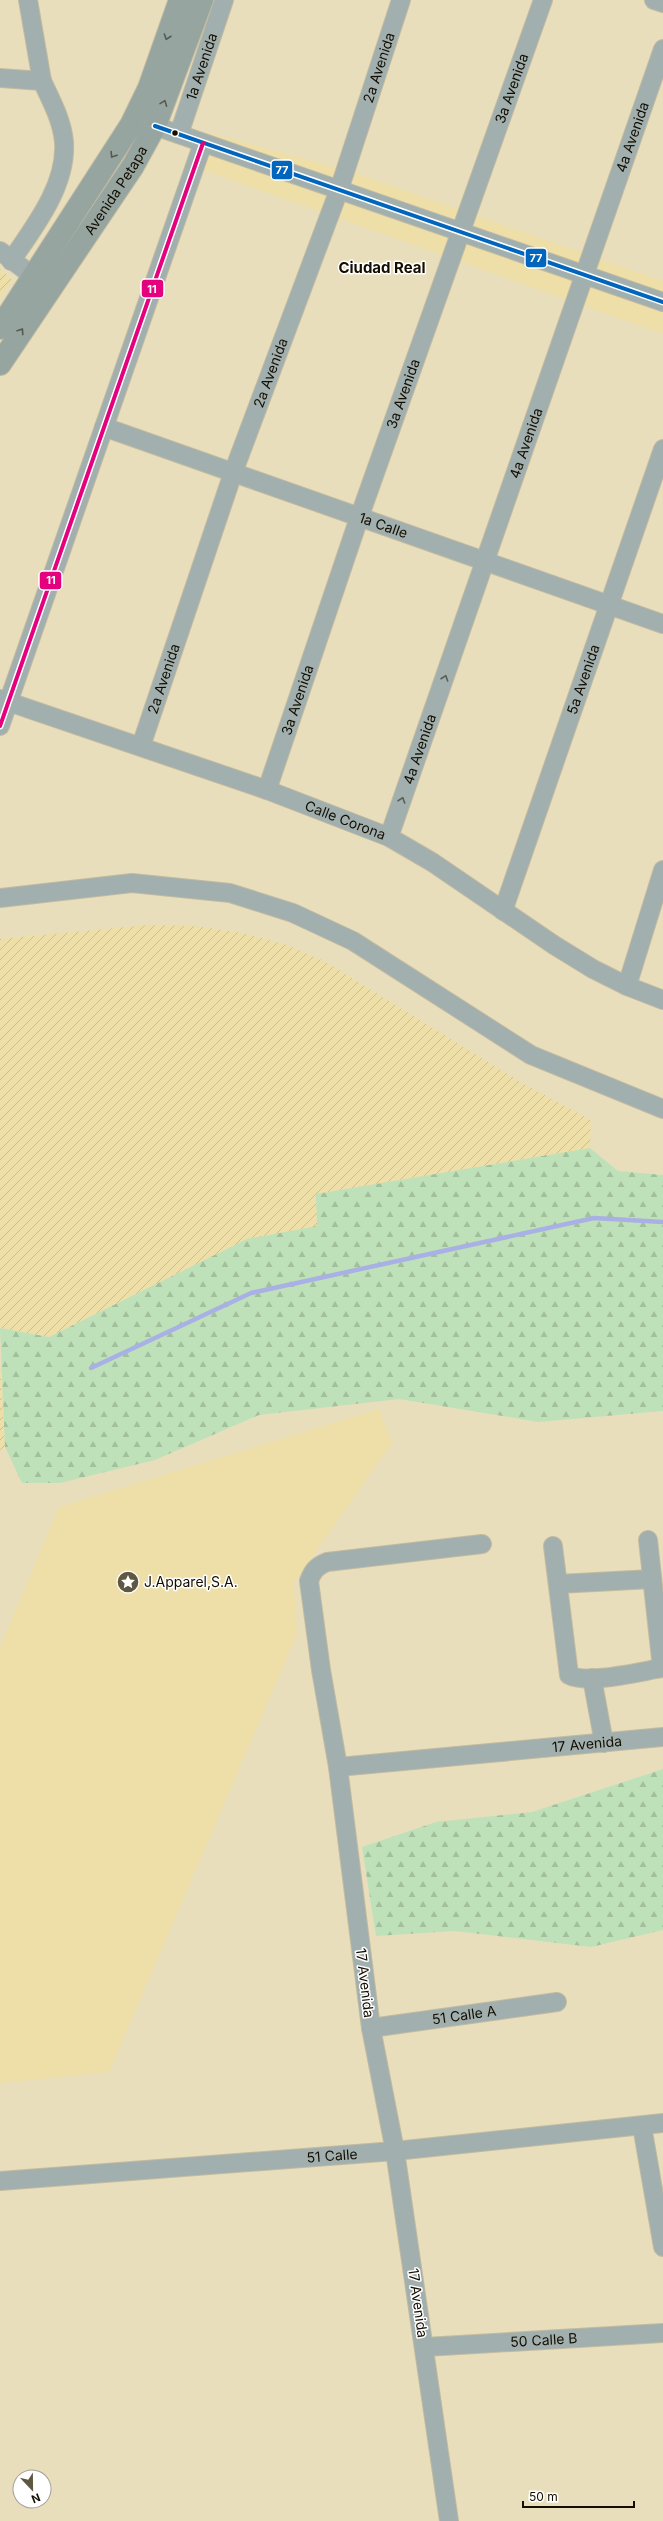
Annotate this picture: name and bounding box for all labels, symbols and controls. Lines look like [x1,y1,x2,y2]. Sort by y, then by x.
street label: 2a Avenida [359,30,398,105]
street label: 1a Avenida [182,31,220,102]
one-way arrow [163,33,172,40]
street label: 3a Avenida [491,51,531,126]
one-way arrow [159,99,168,106]
street label: 4a Avenida [612,99,652,174]
unlabelled marker [170,128,180,138]
street label: Avenida Petapa [80,143,151,238]
one-way arrow [111,151,118,158]
line badge: 77 [271,160,293,180]
text: 77 [275,163,289,177]
line badge: 77 [525,248,547,268]
text: 77 [529,251,543,265]
district label: Ciudad Real [338,258,426,277]
line badge: 11 [141,279,164,298]
text: 11 [147,282,157,296]
one-way arrow [16,328,24,335]
street label: 2a Avenida [249,336,291,410]
street label: 3a Avenida [382,356,423,431]
street label: 4a Avenida [505,405,546,480]
street label: 1a Calle [357,508,410,541]
line badge: 11 [39,571,62,590]
text: 11 [46,573,56,587]
street label: 2a Avenida [143,641,183,716]
street label: 5a Avenida [563,642,603,717]
street label: 3a Avenida [277,663,317,737]
one-way arrow [440,674,448,681]
street label: 4a Avenida [399,711,439,786]
street label: Calle Corona [303,796,388,843]
one-way arrow [397,797,405,804]
place icon: J.Apparel,S.A. [115,1569,141,1595]
place label: J.Apparel,S.A. [144,1573,238,1590]
street label: 17 Avenida [551,1732,623,1755]
street label: 17 Avenida [353,1947,378,2019]
street label: 51 Calle A [431,2002,498,2027]
street label: 51 Calle [306,2145,358,2166]
street label: 17 Avenida [405,2267,432,2339]
street label: 50 Calle B [510,2329,578,2350]
north arrow [12,2469,52,2509]
scale bar [523,2483,634,2509]
text: 50 m [529,2489,558,2504]
text: N [29,2490,42,2506]

